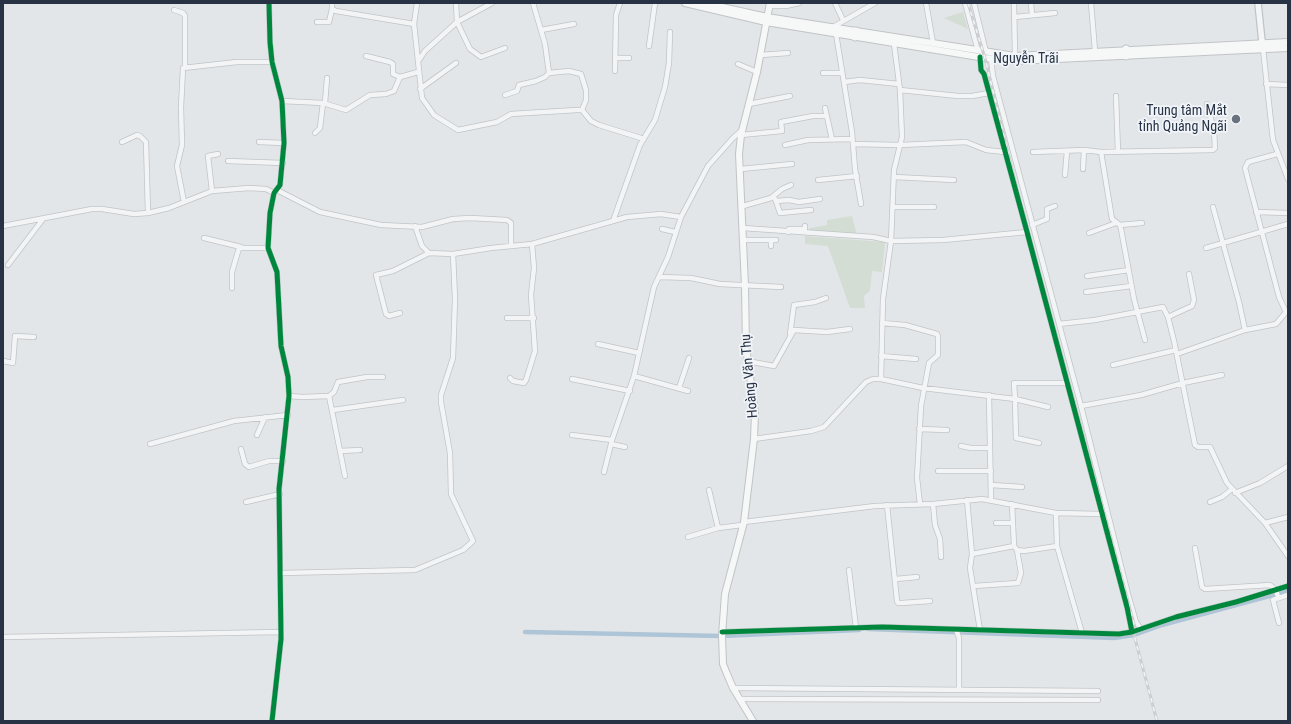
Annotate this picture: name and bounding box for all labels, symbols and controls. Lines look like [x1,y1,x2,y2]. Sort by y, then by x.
street label: Nguyễn Trãi [993,51,1059,67]
place label: Trung tâm Mắt tỉnh Quảng Ngãi [1139,103,1227,136]
marker: Trung tâm Mắt tỉnh Quảng Ngãi [1230,113,1242,125]
street label: Hoàng Văn Thụ [738,333,762,419]

